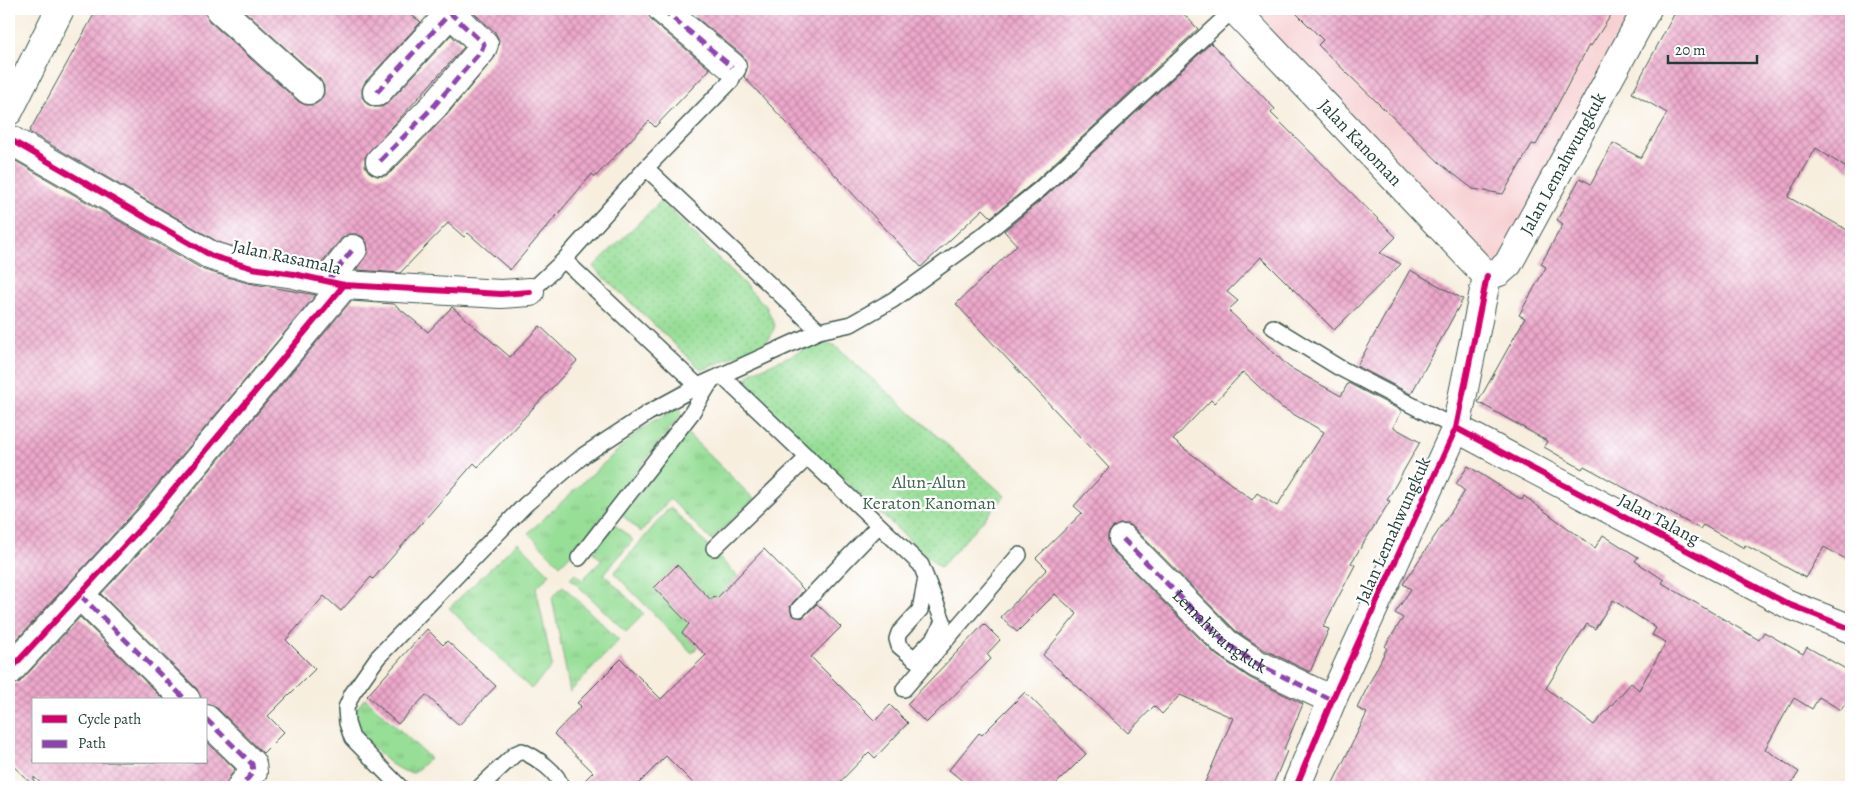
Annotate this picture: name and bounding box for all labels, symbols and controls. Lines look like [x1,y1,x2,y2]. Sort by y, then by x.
scale bar [1668,32,1756,64]
text: 20 m [1675,40,1706,60]
street label: Jalan Lemahwungkuk [1514,88,1611,239]
street label: Jalan Kanoman [1313,94,1408,191]
street label: Jalan Rasamala [230,234,344,280]
street label: Jalan Lemahwungkuk [1350,453,1436,607]
park label: Alun-Alun Keraton Kanoman [862,470,996,515]
street label: Jalan Talang [1614,488,1704,550]
street label: Lemahwungkuk [1167,584,1271,679]
legend [32,698,208,764]
text: Cycle path [78,709,141,729]
text: Path [78,733,106,753]

